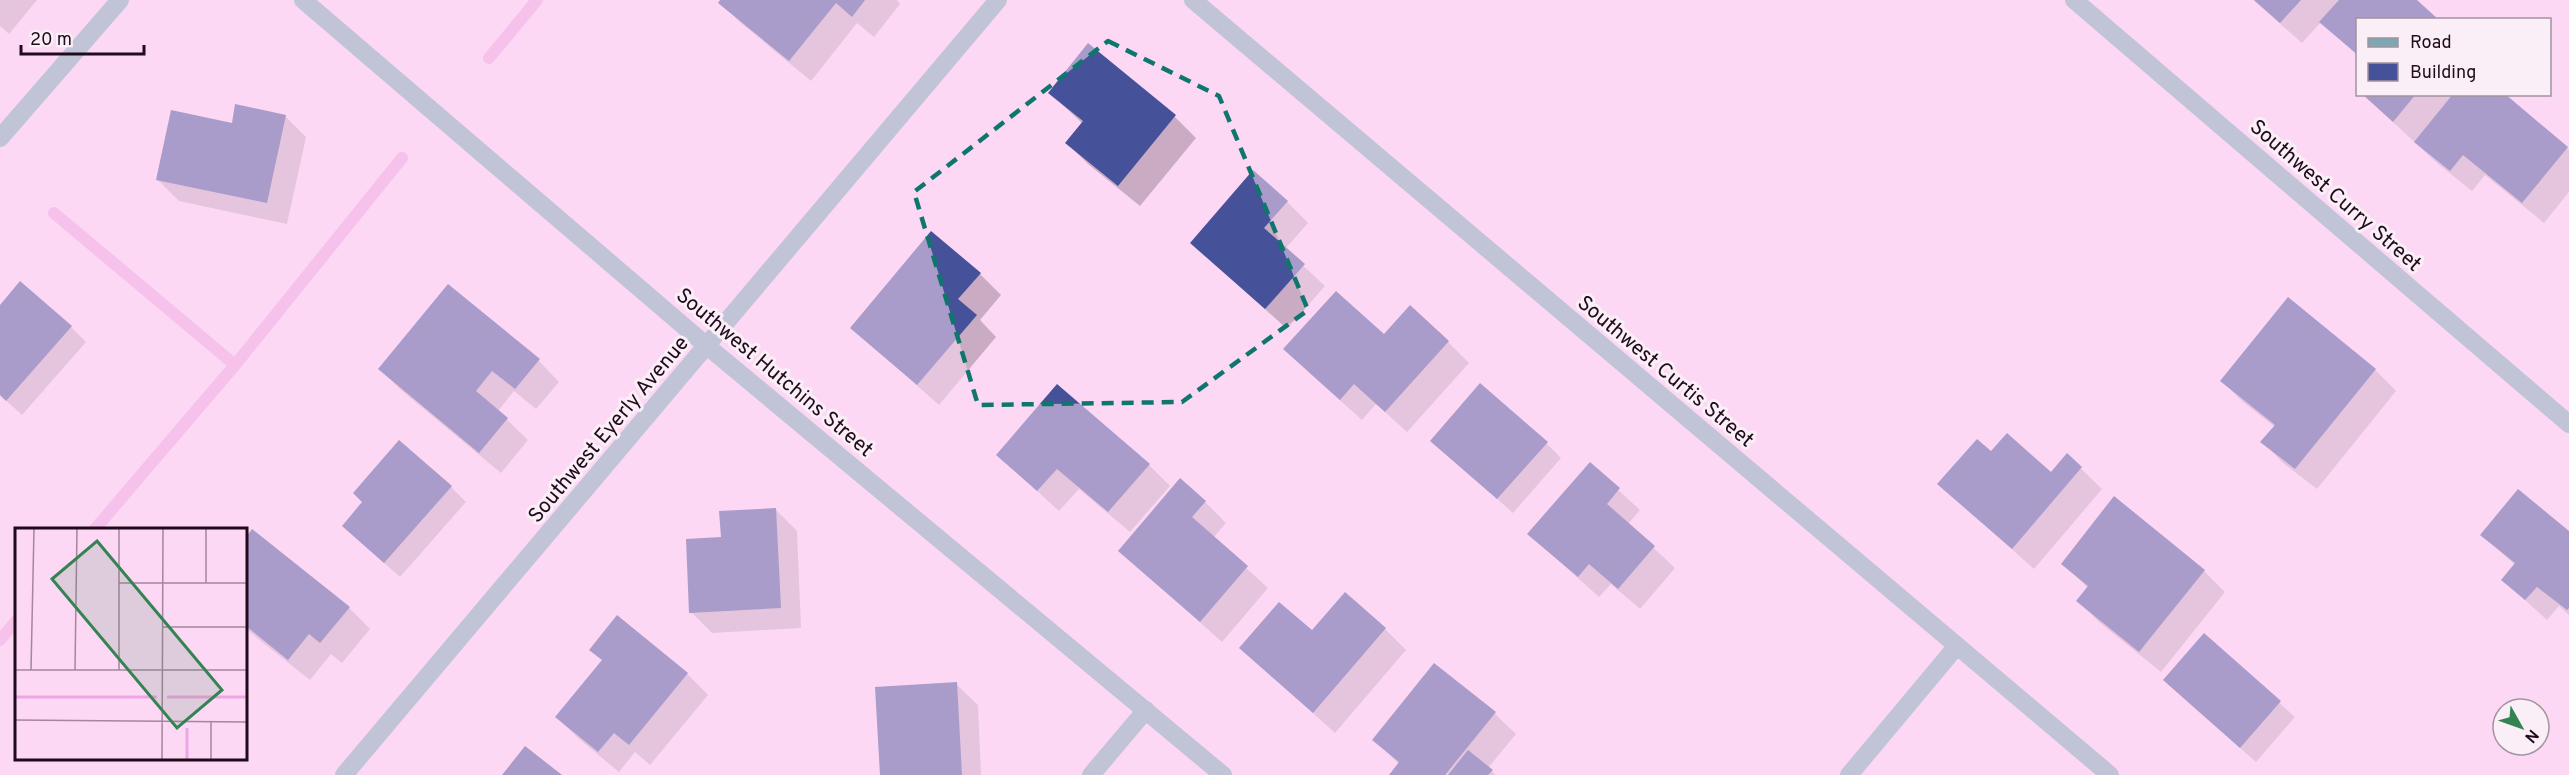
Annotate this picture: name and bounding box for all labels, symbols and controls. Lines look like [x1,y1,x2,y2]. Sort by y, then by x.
scale bar [21,18,144,56]
legend [2356,18,2551,96]
text: 20 m [30,29,72,52]
text: Road [2410,32,2452,55]
text: Building [2410,62,2476,85]
street label: Southwest Curry Street [2243,114,2427,278]
street label: Southwest Hutchins Street [670,283,878,464]
street label: Southwest Curtis Street [1571,290,1759,454]
street label: Southwest Eyerly Avenue [523,331,695,529]
inset map [15,528,248,760]
north arrow [2491,697,2551,757]
text: N [2520,725,2542,746]

